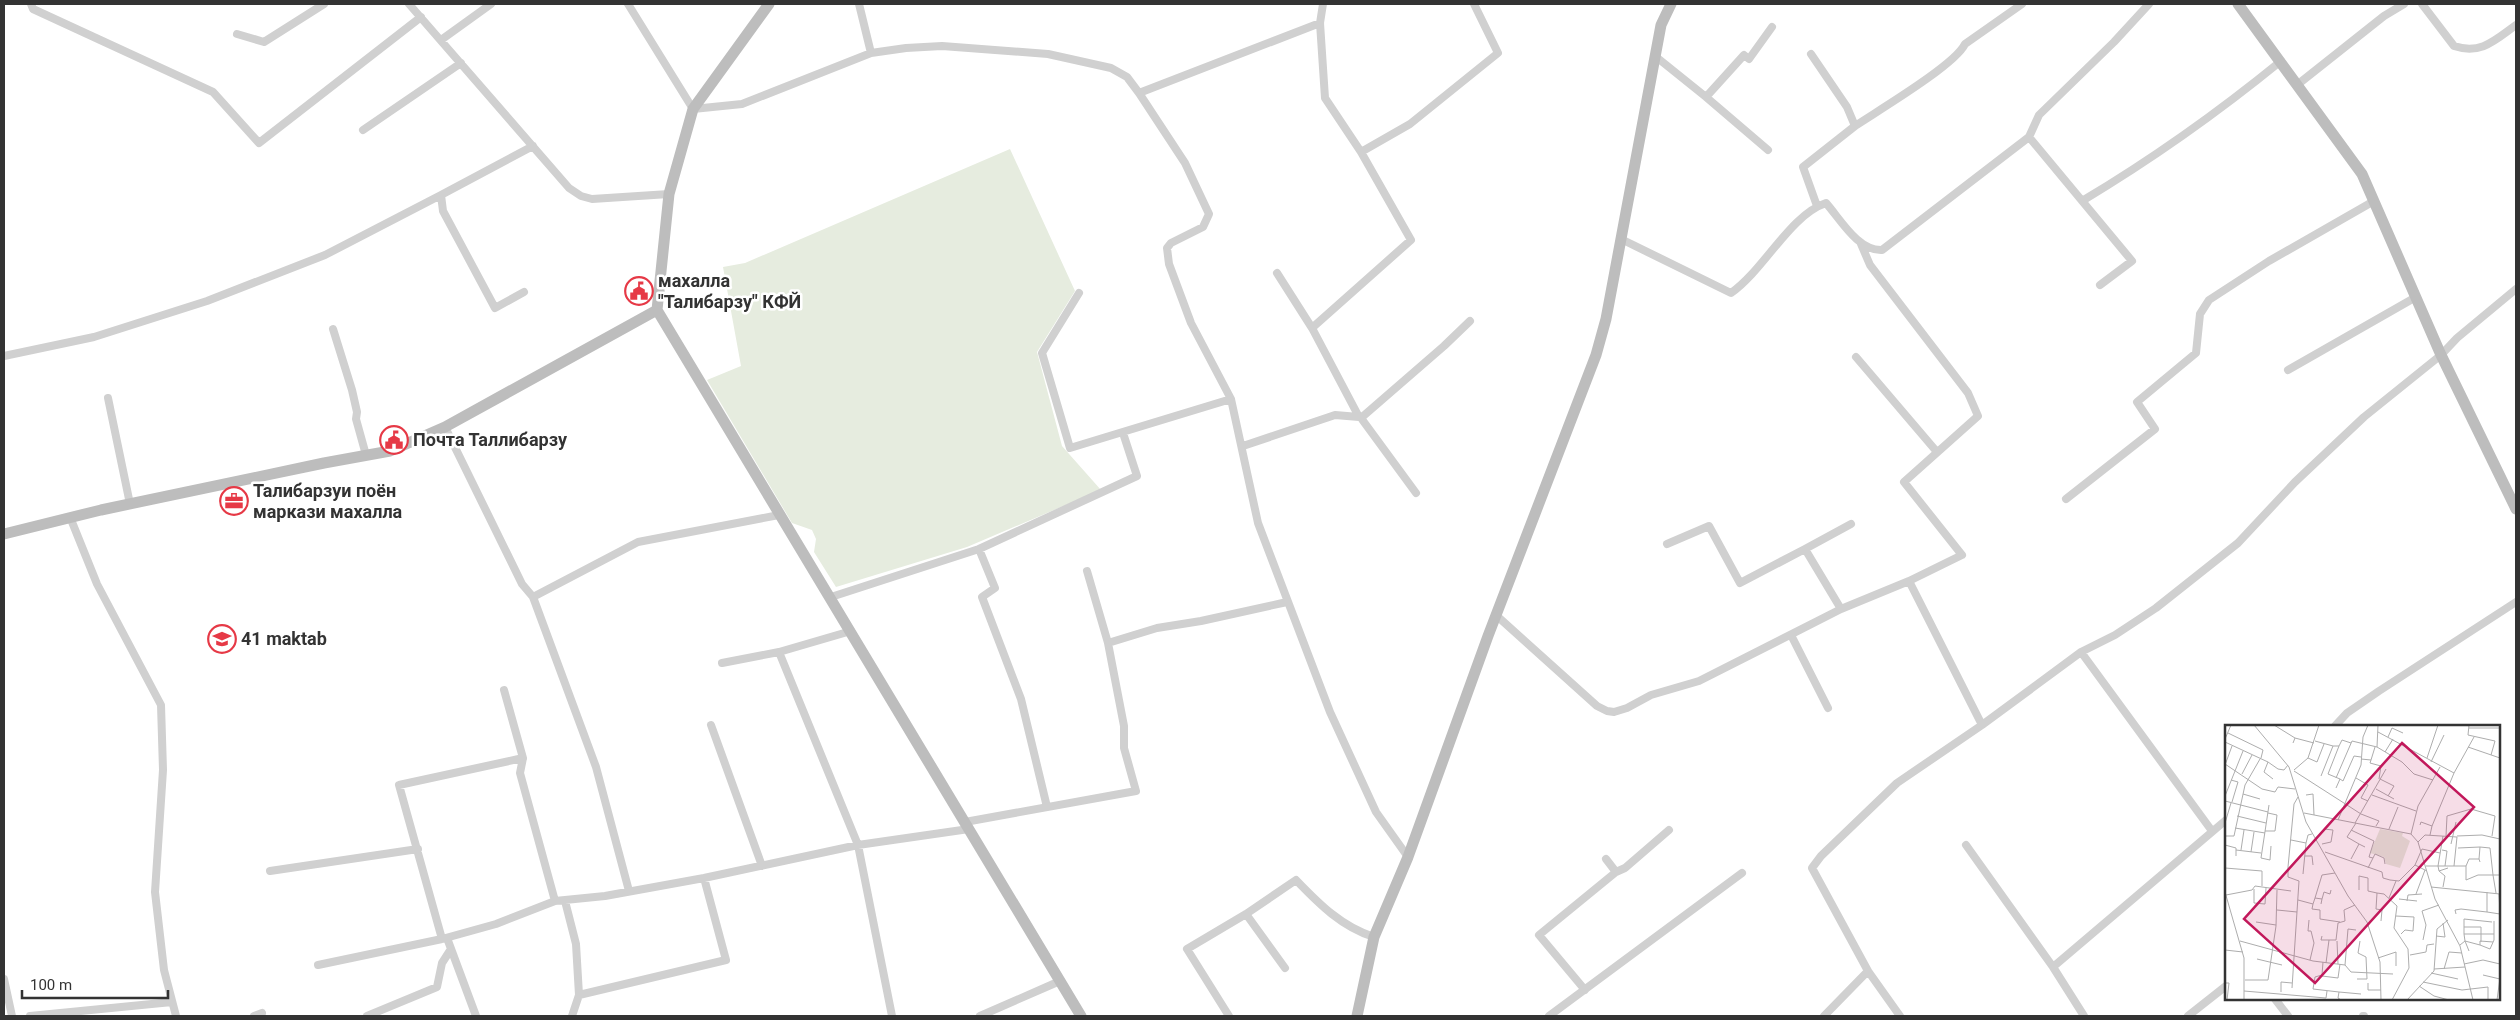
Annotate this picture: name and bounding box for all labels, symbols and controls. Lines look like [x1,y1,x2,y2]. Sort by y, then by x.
place label: махалла "Талибарзу" КФЙ [658,270,801,312]
public building icon: махалла "Талибарзу" КФЙ [624,276,654,306]
public building icon: Почта Таллибарзу [379,425,409,455]
place label: Почта Таллибарзу [413,429,568,450]
place label: Талибарзуи поён маркази махалла [253,480,403,522]
office icon: Талибарзуи поён маркази махалла [219,486,249,516]
school or university icon: 41 maktab [207,624,237,654]
place label: 41 maktab [241,628,327,649]
inset map [2225,725,2500,1000]
scale bar [22,968,169,1000]
text: 100 m [30,976,72,994]

